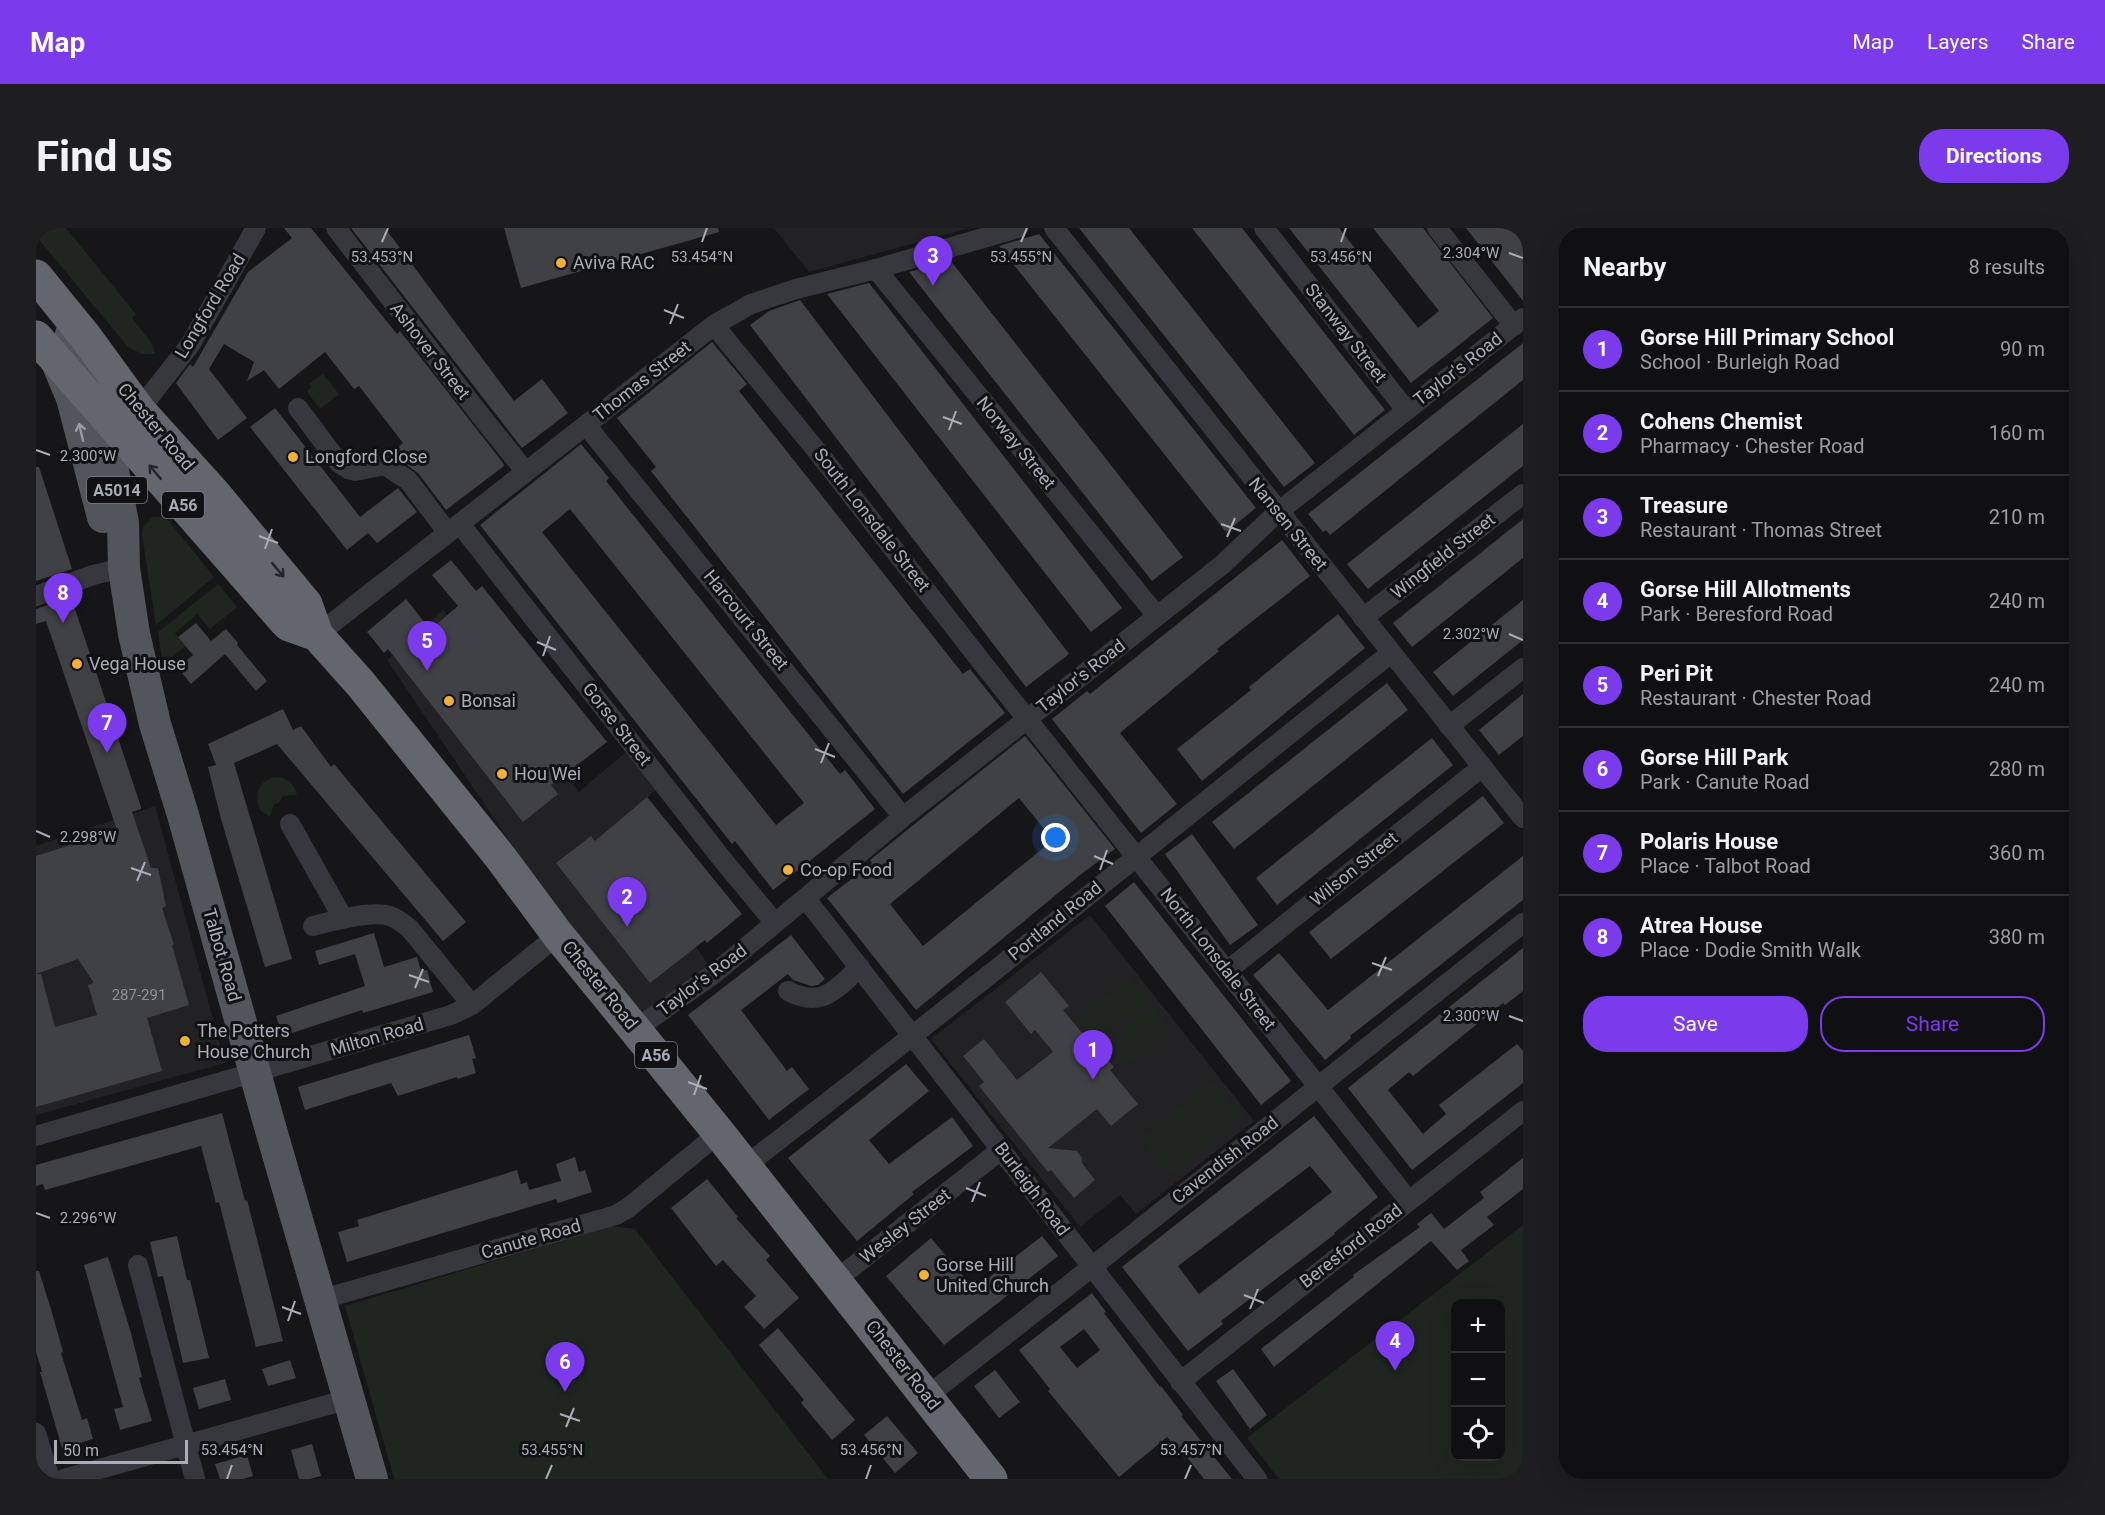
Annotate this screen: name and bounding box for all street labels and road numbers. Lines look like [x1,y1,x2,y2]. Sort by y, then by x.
street label: Longford Road [170,250,249,362]
street label: Stanway Street [1301,279,1392,387]
street label: Ashover Street [386,298,475,403]
street label: Taylor's Road [1409,328,1506,410]
street label: Thomas Street [589,336,695,425]
street label: Chester Road [114,379,199,475]
street label: Norway Street [973,392,1060,493]
street label: South Lonsdale Street [810,444,935,596]
street label: Nansen Street [1245,473,1332,574]
road number: A5014 [87,477,147,503]
road number: A56 [162,492,204,518]
street label: Wingfield Street [1386,508,1499,603]
street label: Harcourt Street [700,565,793,674]
street label: Taylor's Road [1032,635,1129,717]
street label: Gorse Street [579,678,656,769]
street label: Wilson Street [1306,827,1402,910]
street label: Portland Road [1004,877,1106,965]
street label: North Lonsdale Street [1156,883,1281,1034]
street label: Talbot Road [199,906,246,1004]
street label: Chester Road [558,936,642,1033]
street label: Taylor's Road [653,939,750,1020]
street label: Milton Road [328,1013,426,1060]
road number: A56 [635,1042,677,1068]
street label: Cavendish Road [1167,1112,1282,1208]
street label: Burleigh Road [991,1138,1074,1239]
street label: Wesley Street [855,1184,954,1267]
street label: Beresford Road [1295,1199,1406,1292]
street label: Canute Road [479,1214,583,1263]
street label: Chester Road [862,1316,945,1414]

